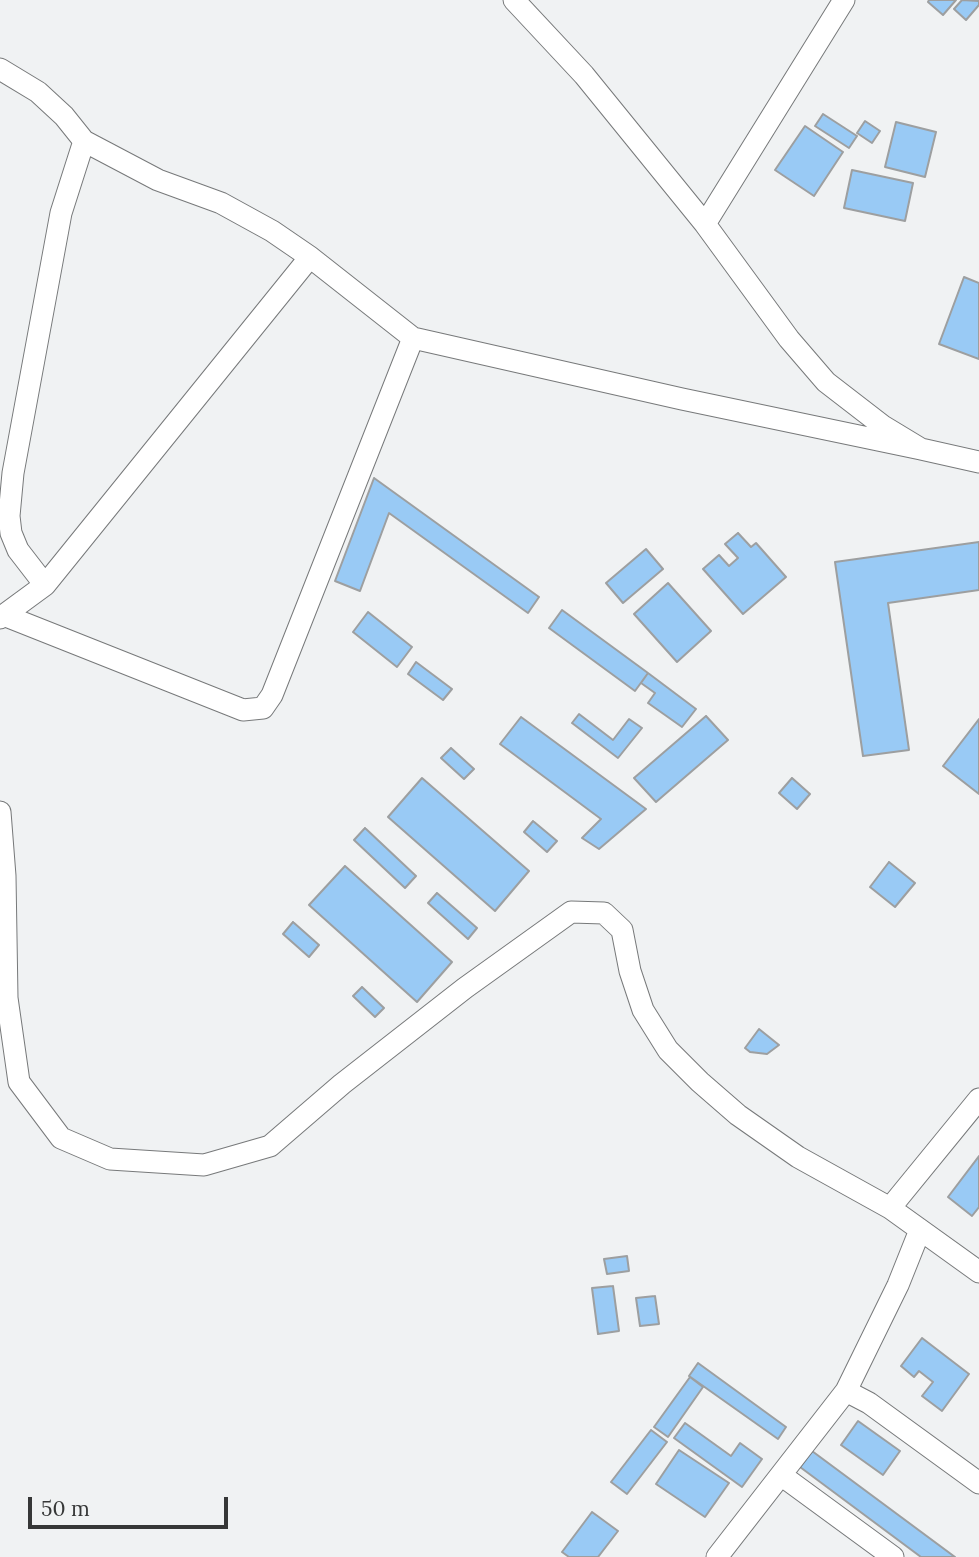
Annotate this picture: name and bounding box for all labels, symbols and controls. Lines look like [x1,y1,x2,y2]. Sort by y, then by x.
scale bar [32,1484,231,1528]
text: 50 m [41,1495,90,1522]

